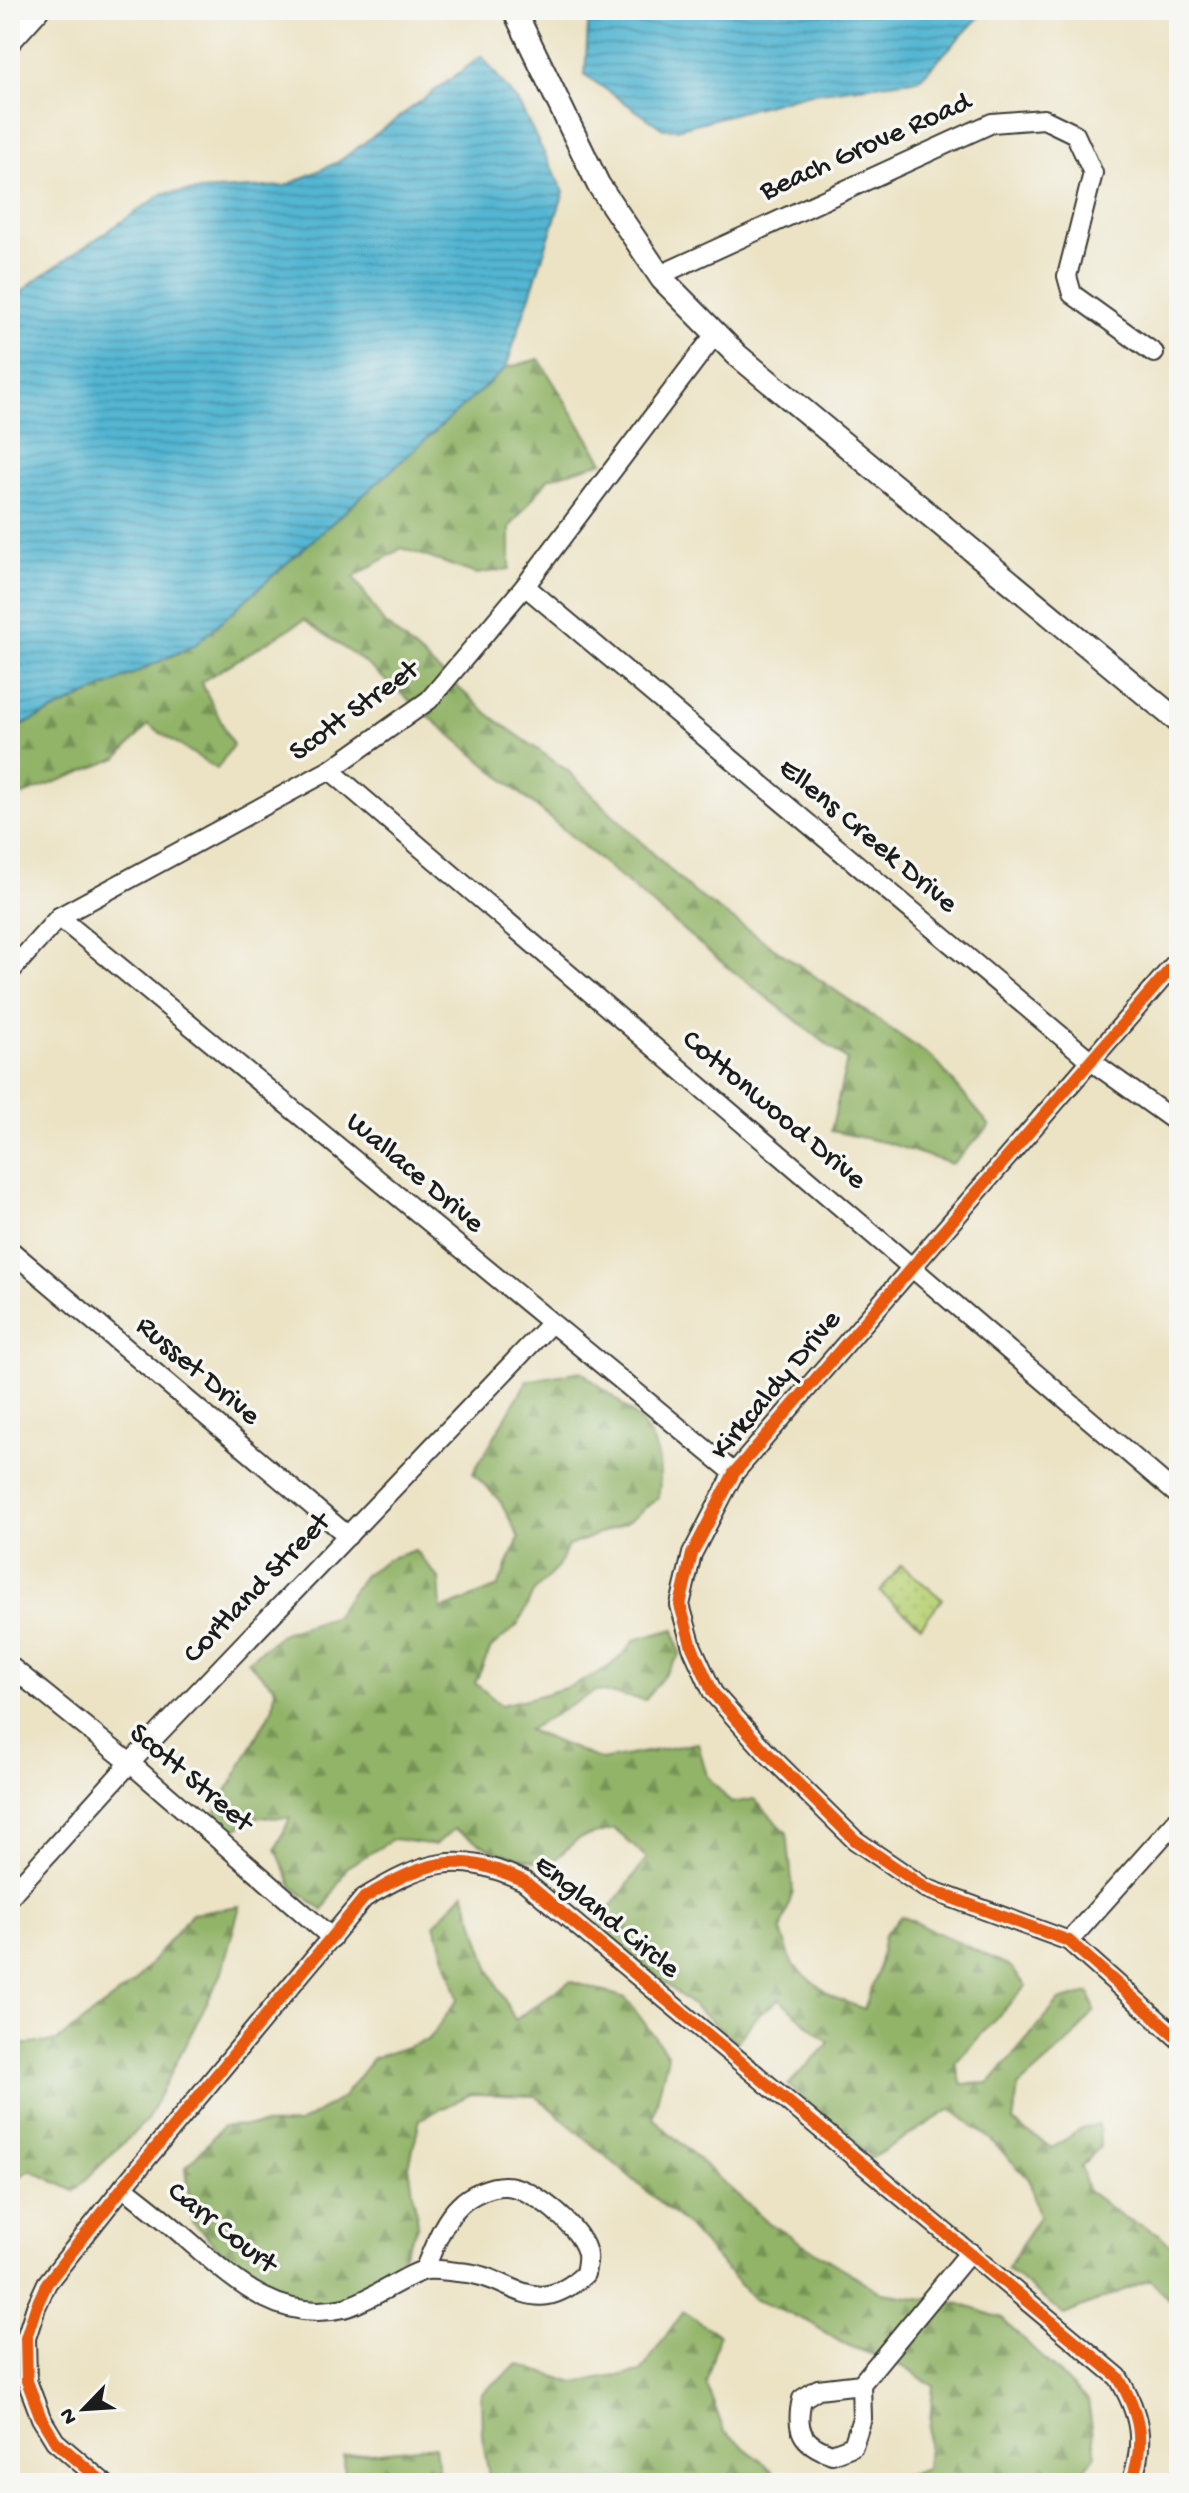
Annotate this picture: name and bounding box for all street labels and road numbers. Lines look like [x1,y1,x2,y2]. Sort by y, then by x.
street label: Beach Grove Road [754,85,979,211]
street label: Scott Street [284,652,429,771]
street label: Ellens Creek Drive [770,752,964,923]
street label: Cottonwood Drive [673,1023,873,1199]
street label: Wallace Drive [338,1106,491,1242]
street label: Kirkcaldy Drive [704,1303,850,1468]
street label: Russet Drive [127,1310,267,1435]
street label: Cortland Street [177,1504,341,1672]
street label: Scott Street [121,1717,261,1843]
street label: England Circle [526,1848,687,1988]
street label: Carr Court [159,2175,285,2285]

